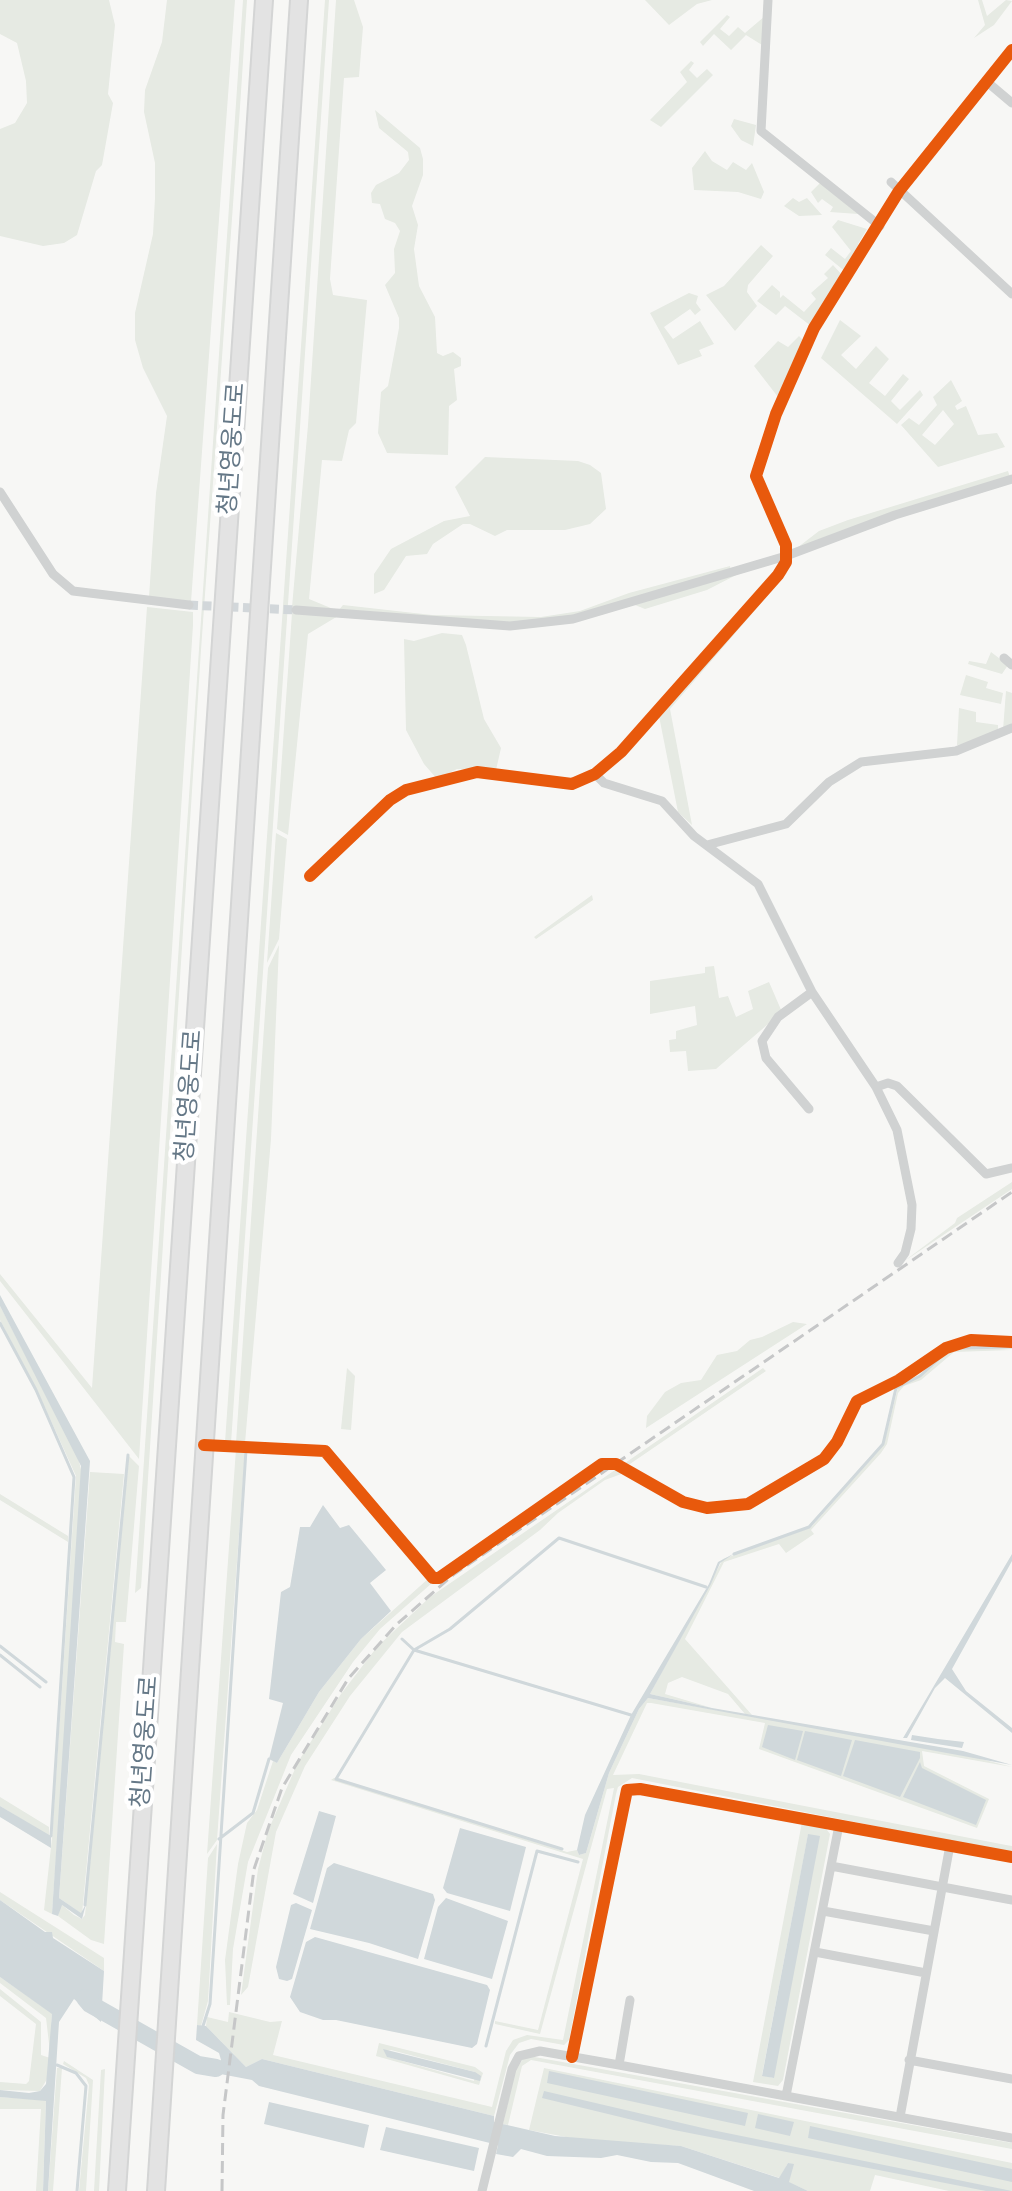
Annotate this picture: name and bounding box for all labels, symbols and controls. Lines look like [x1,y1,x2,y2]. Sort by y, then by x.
street label: 청년영웅도로 [215,382,253,516]
street label: 청년영웅도로 [172,1029,210,1163]
street label: 청년영웅도로 [128,1675,166,1809]

